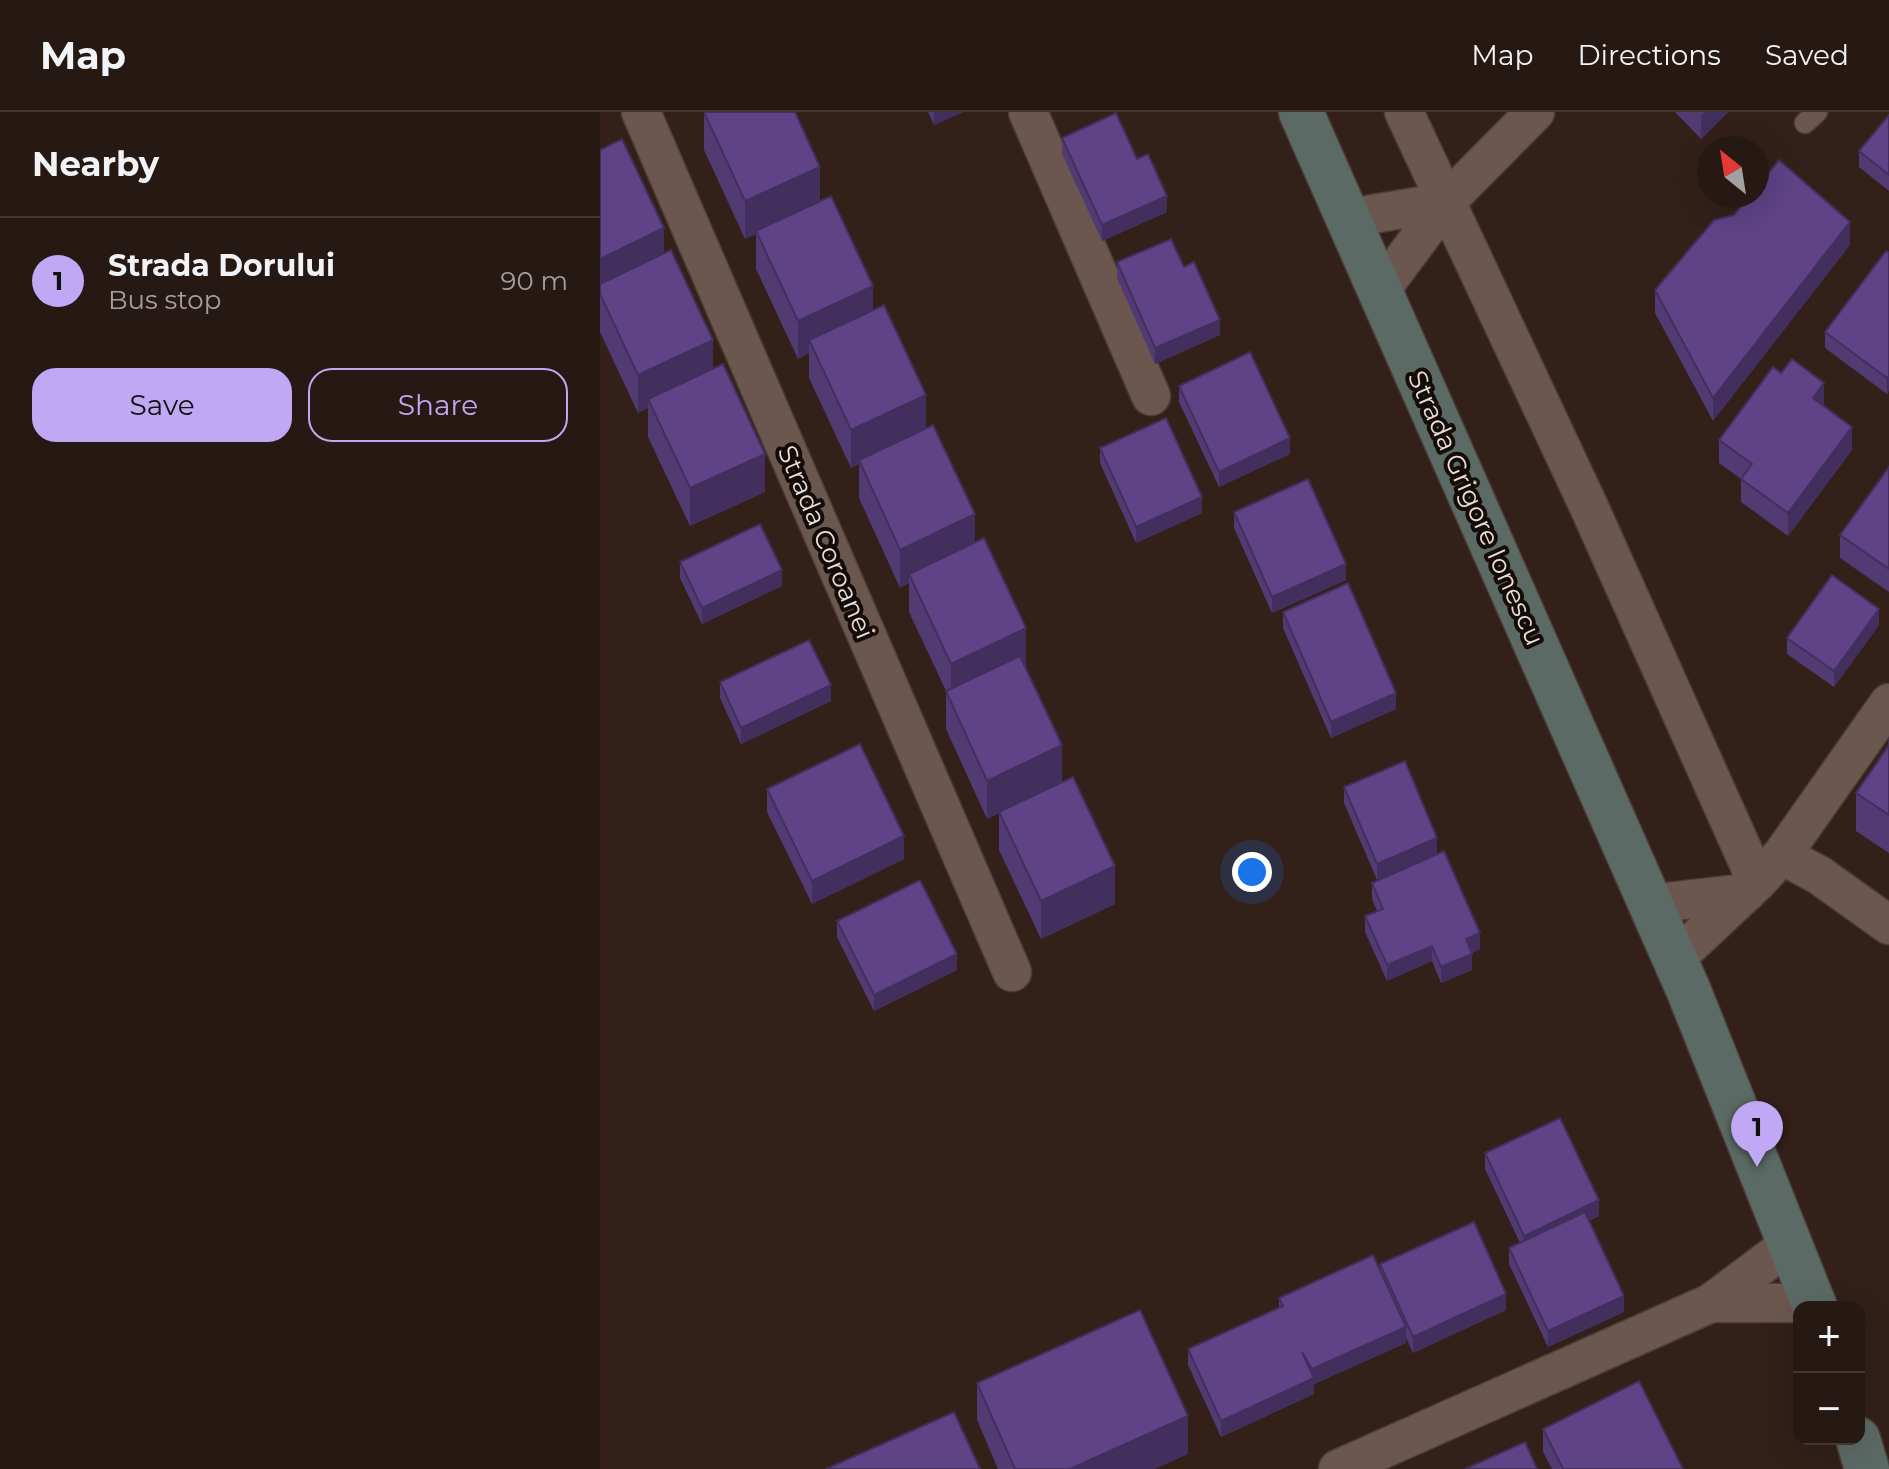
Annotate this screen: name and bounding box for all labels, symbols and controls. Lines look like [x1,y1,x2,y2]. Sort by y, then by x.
text: Map [40,32,126,79]
text: Map [1471,38,1533,72]
text: Directions [1577,38,1721,72]
text: Saved [1765,38,1849,72]
north arrow [1697,136,1769,208]
text: Nearby [32,143,159,185]
text: Strada Dorului [108,247,335,284]
text: 1 [53,265,63,297]
text: 90 m [501,265,568,297]
text: Bus stop [108,284,221,316]
street label: Strada Grigore Ionescu [1401,366,1551,650]
button: Save [32,368,292,442]
button: Share [308,368,568,442]
street label: Strada Coroanei [771,440,881,644]
your location [1232,852,1272,892]
pin: 1 [1731,1101,1783,1167]
map controls [1793,1301,1865,1445]
button: + [1793,1301,1865,1373]
button: − [1793,1373,1865,1445]

